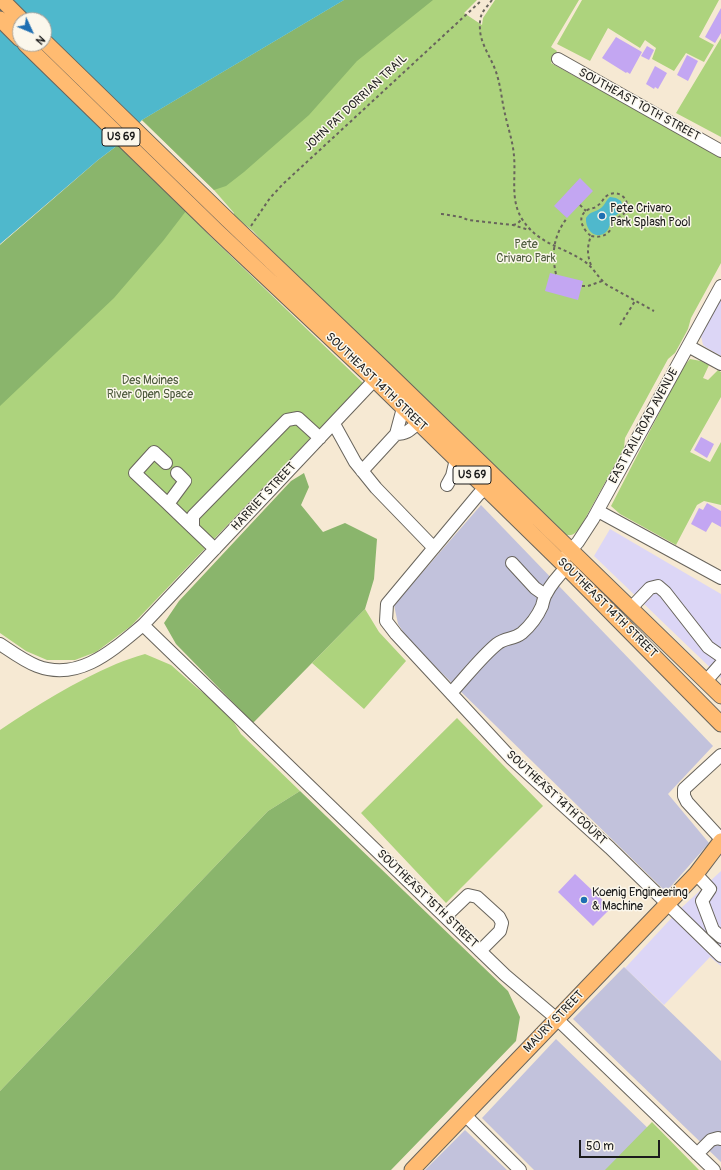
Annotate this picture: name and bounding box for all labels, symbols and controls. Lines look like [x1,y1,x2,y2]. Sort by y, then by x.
north arrow [12,12,52,52]
text: N [33,33,48,47]
street label: JOHN PAT DORRIAN TRAIL [302,52,410,154]
street label: SOUTHEAST 10TH STREET [576,66,702,144]
road number: US 69 [102,128,140,146]
place label: Pete Crivaro Park Splash Pool [610,202,691,230]
marker: Pete Crivaro Park Splash Pool [597,211,607,221]
park label: Pete Crivaro Park [496,238,556,266]
street label: SOUTHEAST 14TH STREET [322,330,430,434]
street label: EAST RAILROAD AVENUE [606,366,682,486]
park label: Des Moines River Open Space [107,374,193,402]
street label: HARRIET STREET [229,460,299,534]
road number: US 69 [453,466,491,484]
street label: SOUTHEAST 14TH STREET [554,555,660,661]
street label: SOUTHEAST 14TH COURT [503,748,609,848]
street label: SOUTHEAST 15TH STREET [373,847,481,951]
place label: Koenig Engineering & Machine [592,886,688,914]
marker: Koenig Engineering & Machine [579,895,589,905]
street label: MAURY STREET [521,988,587,1056]
scale bar [581,1132,662,1158]
text: 50 m [586,1139,614,1154]

